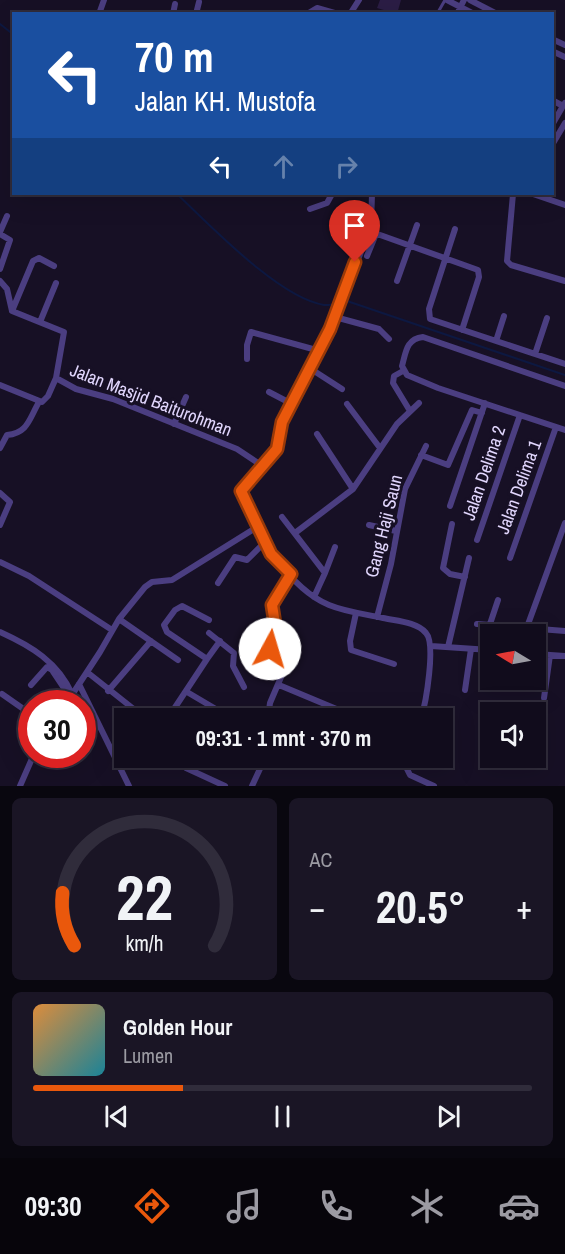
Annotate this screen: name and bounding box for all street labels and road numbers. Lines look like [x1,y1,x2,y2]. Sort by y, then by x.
street label: Jalan Masjid Baiturohman [67,357,236,442]
street label: Jalan Delima 2 [456,422,511,523]
street label: Jalan Delima 1 [490,436,547,537]
street label: Gang Haji Saun [359,472,408,580]

